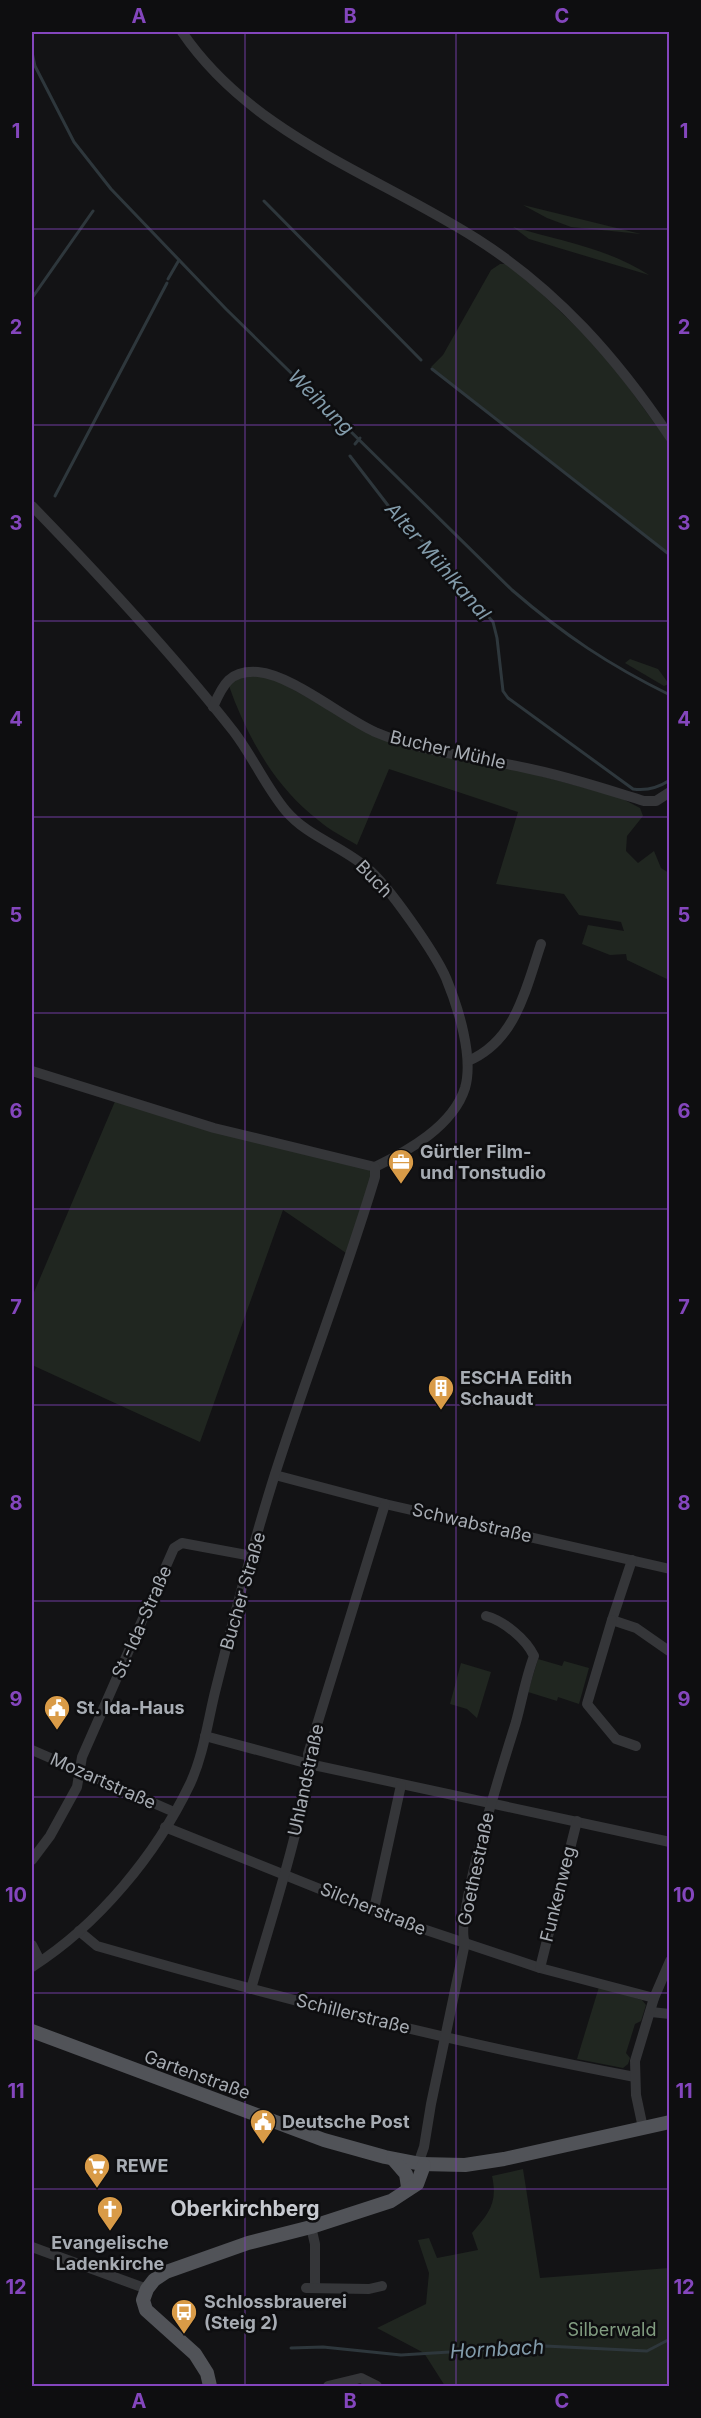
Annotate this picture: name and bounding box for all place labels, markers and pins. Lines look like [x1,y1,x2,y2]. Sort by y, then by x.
place label: Gürtler Film- und Tonstudio [420,1141,546,1183]
office icon: Gürtler Film- und Tonstudio [386,1147,416,1185]
place label: ESCHA Edith Schaudt [460,1367,572,1409]
building icon: ESCHA Edith Schaudt [426,1373,456,1411]
public building icon: St. Ida-Haus [42,1693,72,1731]
place label: St. Ida-Haus [76,1697,185,1718]
public building icon: Deutsche Post [248,2107,278,2145]
place label: Deutsche Post [282,2111,410,2132]
supermarket icon: REWE [82,2151,112,2189]
place label: REWE [116,2155,168,2176]
church icon: Evangelische Ladenkirche [95,2194,125,2232]
place label: Evangelische Ladenkirche [51,2232,169,2274]
place label: Schlossbrauerei (Steig 2) [204,2291,347,2333]
bus stop icon: Schlossbrauerei (Steig 2) [169,2297,199,2335]

